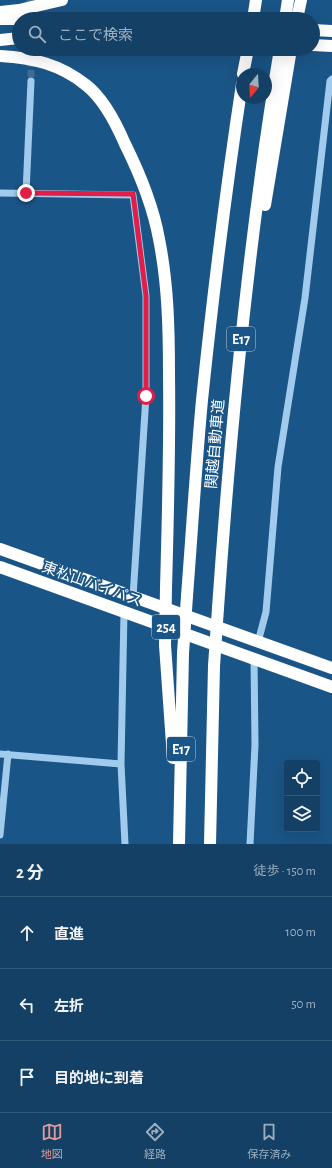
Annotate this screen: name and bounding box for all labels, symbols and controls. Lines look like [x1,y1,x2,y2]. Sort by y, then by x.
search box [12,12,320,56]
icon: search [26,23,48,45]
text: ここで検索 [58,28,133,43]
north arrow [236,68,272,104]
route end [17,184,35,202]
road number: E17 [227,327,255,351]
route start [137,387,155,405]
street label: 関越自動車道 [203,398,227,490]
street label: 東松山バイパス [40,559,144,609]
road number: 254 [152,615,180,639]
road number: E17 [167,737,195,761]
map controls [284,760,320,832]
button: locate [284,760,320,796]
button: layers [284,796,320,832]
text: 2 分 [16,864,44,881]
text: 徒歩 · 150 m [253,865,316,878]
icon: ahead [16,922,38,944]
text: 100 m [285,926,316,939]
text: 直進 [54,927,84,942]
icon: left [16,994,38,1016]
text: 50 m [291,998,316,1011]
text: 左折 [54,999,84,1014]
icon: arrive [16,1066,38,1088]
text: 目的地に到着 [54,1071,144,1086]
tab: 地図 [41,1121,63,1161]
tab: 経路 [144,1121,166,1161]
tab: 保存済み [247,1121,291,1161]

